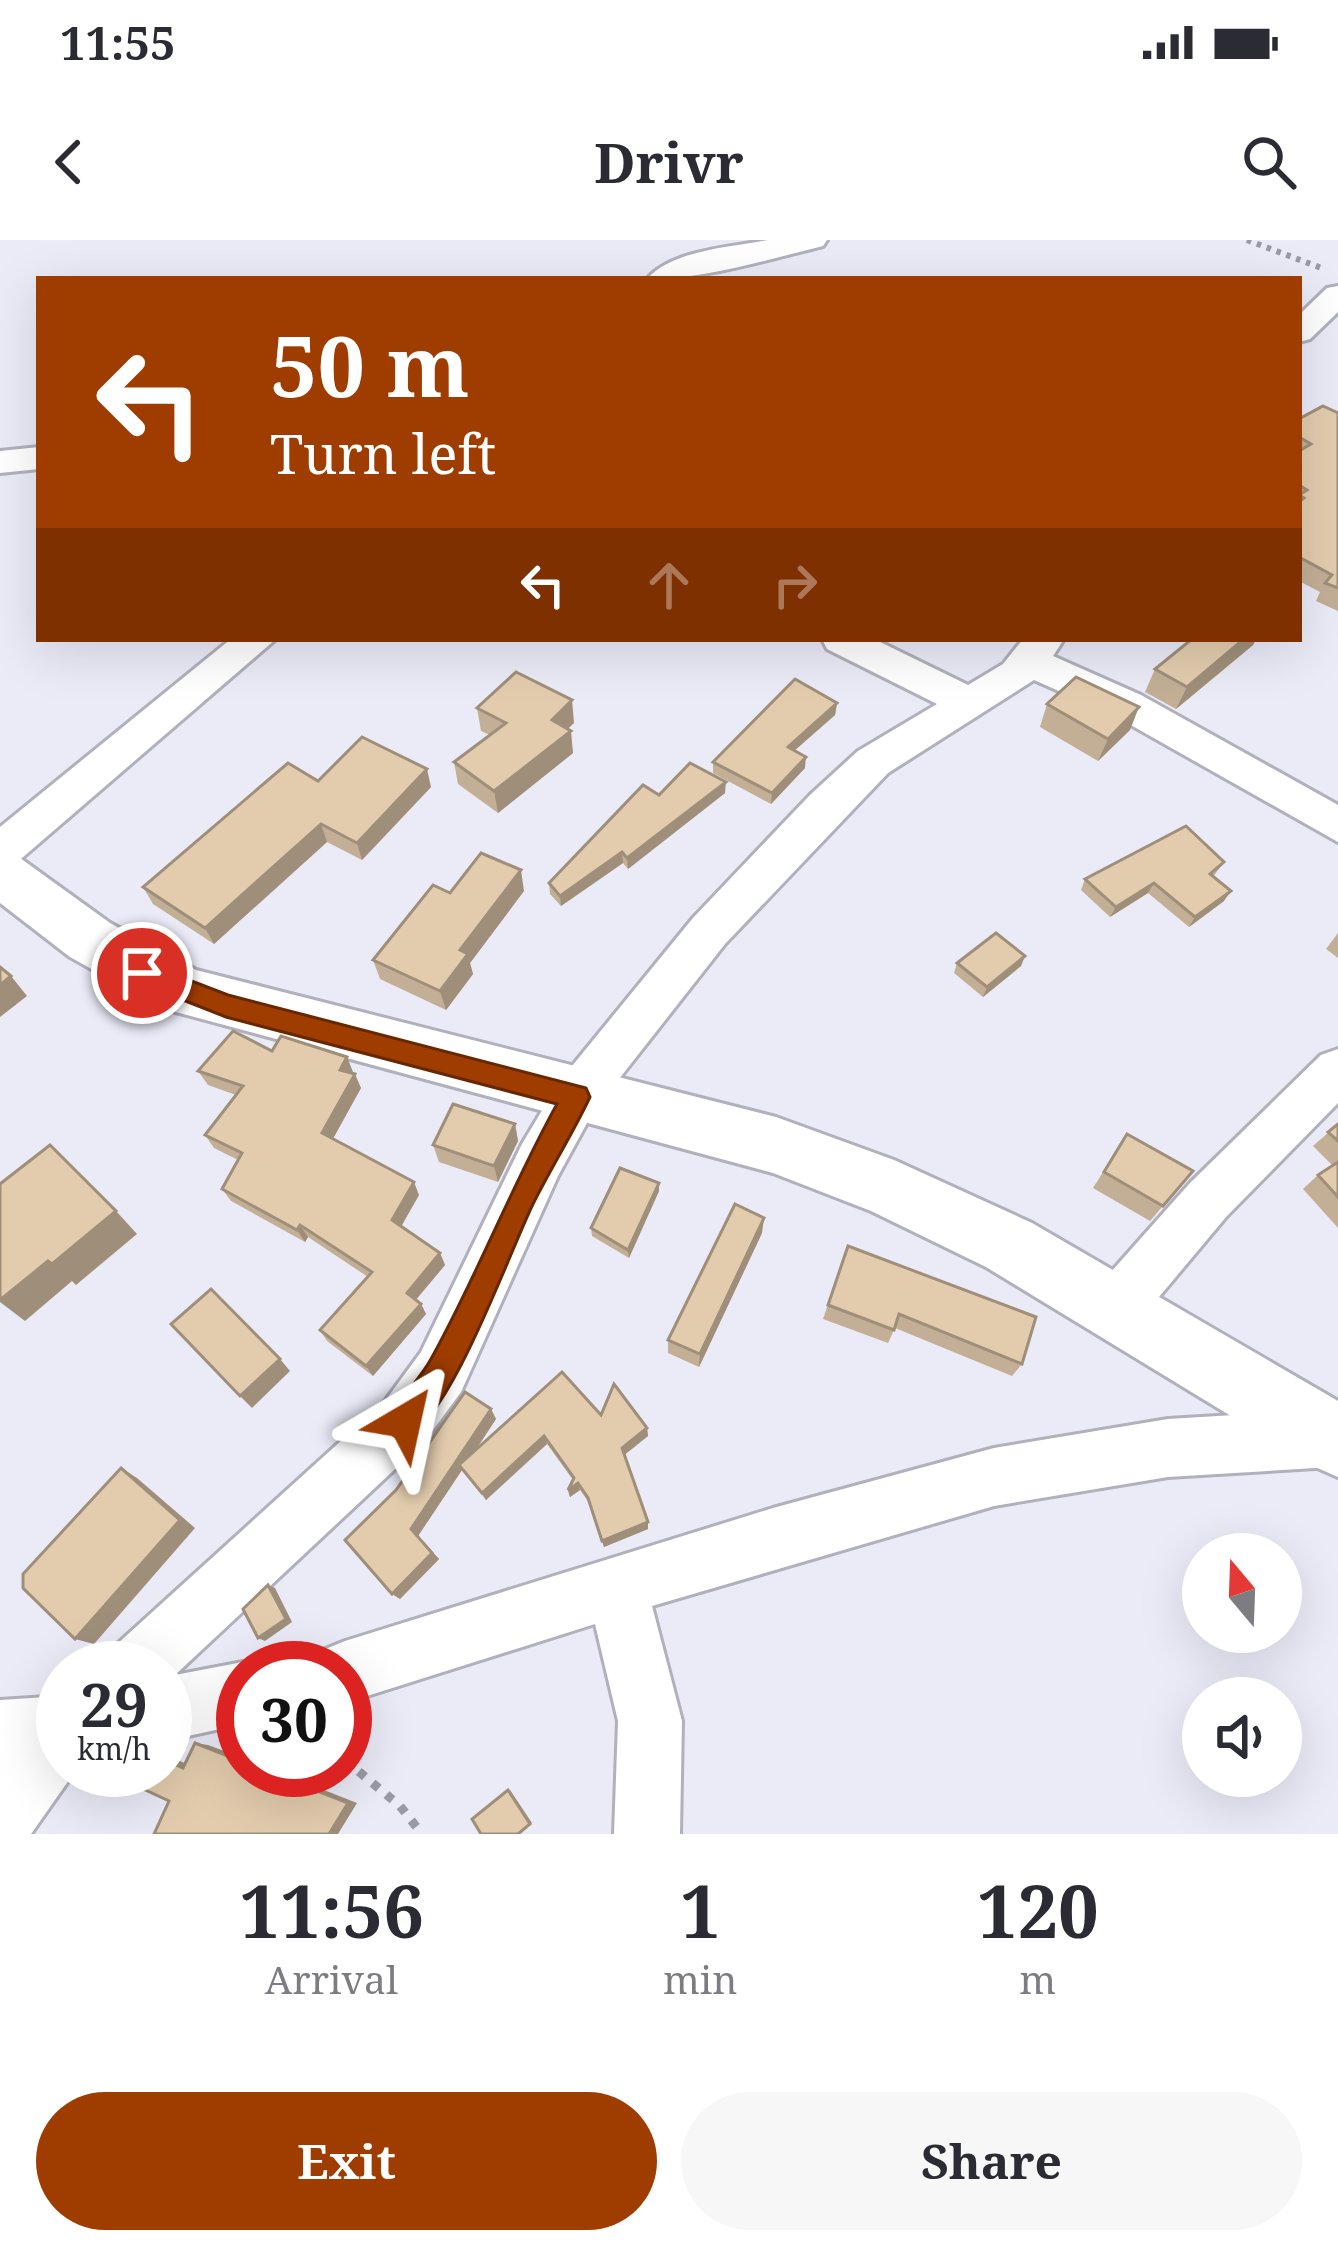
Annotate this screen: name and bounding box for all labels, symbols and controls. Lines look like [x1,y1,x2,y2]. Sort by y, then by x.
text: 11:55 [60,12,175,73]
text: Drivr [594,125,744,199]
icon: back [36,129,102,195]
icon: search [1236,129,1302,195]
text: 50 m [270,307,470,422]
icon: left [72,324,228,480]
text: Turn left [270,416,496,490]
icon: left [510,552,576,618]
icon: ahead [636,552,702,618]
icon: right [762,552,828,618]
pin [91,922,193,1024]
icon: arrive [109,940,175,1006]
position arrow [342,1358,468,1484]
north arrow [1182,1533,1302,1653]
map controls [1182,1533,1302,1797]
speed limit sign: 30 [216,1641,372,1797]
text: 29 [80,1663,148,1745]
button: sound [1182,1677,1302,1797]
text: km/h [77,1728,151,1769]
text: 11:56 [239,1861,424,1959]
text: 1 [680,1861,721,1959]
text: 120 [977,1861,1099,1959]
text: Arrival [265,1952,398,2005]
text: min [663,1952,738,2005]
text: m [1019,1952,1056,2005]
button: Exit [36,2092,657,2230]
button: Share [681,2092,1302,2230]

